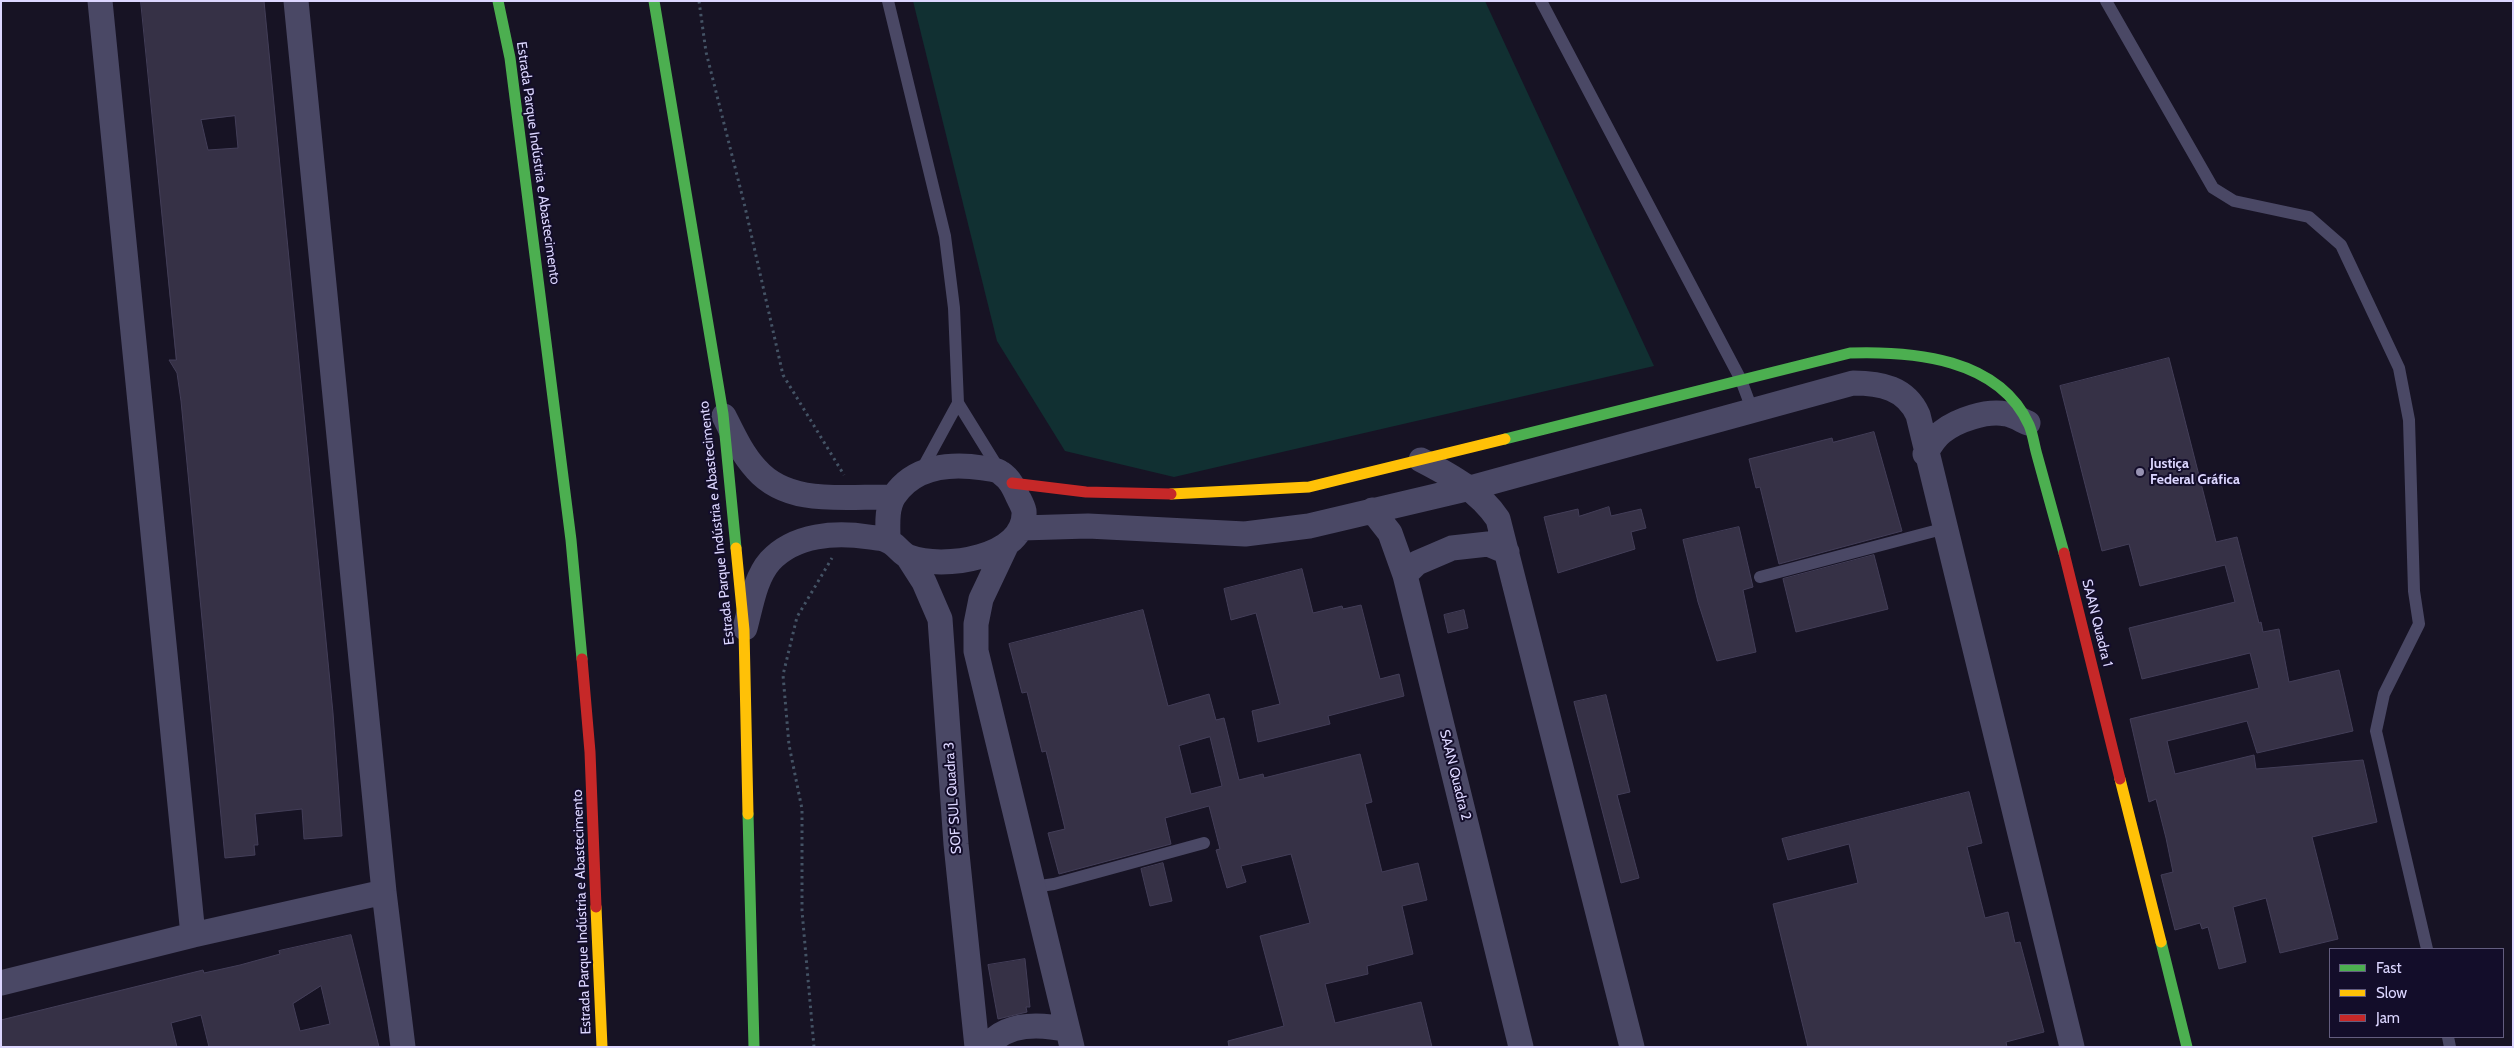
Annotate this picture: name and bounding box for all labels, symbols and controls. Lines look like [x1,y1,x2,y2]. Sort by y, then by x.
street label: Estrada Parque Indústria e Abastecimento [513,40,563,286]
street label: Estrada Parque Indústria e Abastecimento [696,400,738,646]
place label: Justiça Federal Gráfica [2150,456,2240,488]
marker: Justiça Federal Gráfica [2134,466,2146,478]
street label: SAAN Quadra 1 [2078,577,2116,669]
street label: SAAN Quadra 2 [1436,728,1474,822]
street label: SOF SUL Quadra 3 [941,741,965,855]
street label: Estrada Parque Indústria e Abastecimento [569,789,595,1035]
legend [2329,948,2504,1038]
text: Fast [2376,959,2401,977]
text: Slow [2376,984,2407,1002]
text: Jam [2376,1009,2400,1027]

